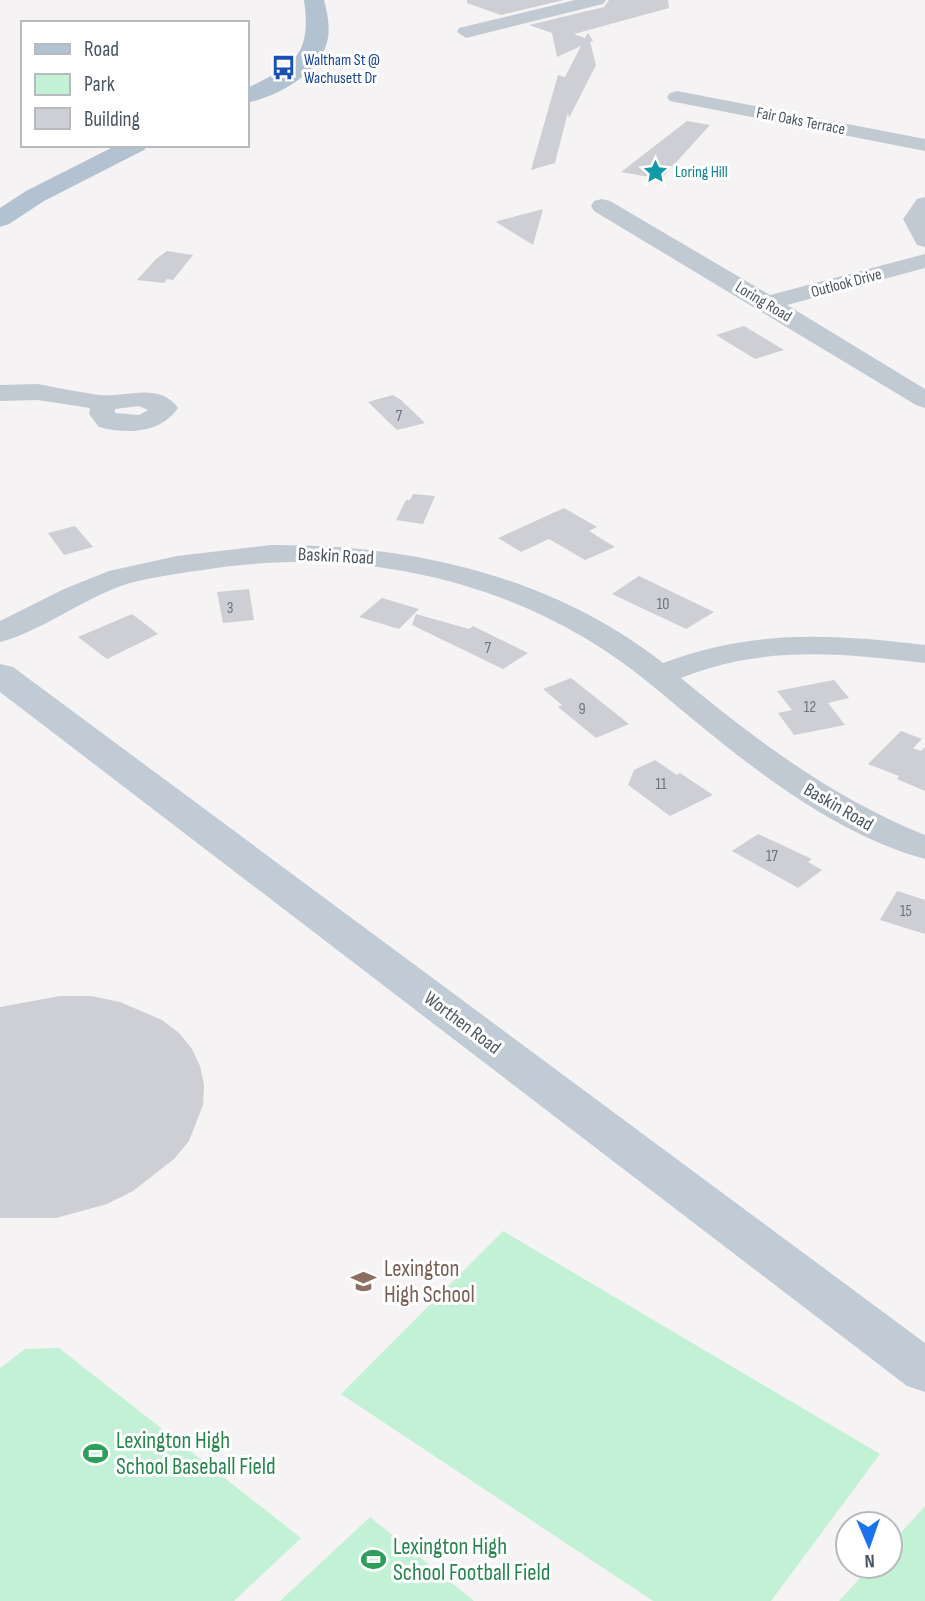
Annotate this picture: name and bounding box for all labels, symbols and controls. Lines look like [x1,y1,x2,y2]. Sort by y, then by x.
legend [21,21,248,147]
text: Road [84,37,119,62]
place label: Waltham St @ Wachusett Dr [304,51,380,88]
bus stop icon: Waltham St @ Wachusett Dr [270,54,298,82]
text: Park [84,72,115,97]
street label: Fair Oaks Terrace [755,104,847,139]
text: Building [84,107,140,132]
place icon: Loring Hill [641,157,669,185]
place label: Loring Hill [675,163,728,182]
street label: Outlook Drive [809,265,884,302]
street label: Loring Road [732,278,795,326]
house number: 7 [396,407,403,426]
street label: Baskin Road [297,543,375,570]
house number: 10 [657,595,669,614]
house number: 3 [227,599,233,618]
house number: 7 [485,639,492,658]
house number: 12 [804,698,816,717]
house number: 9 [578,700,586,719]
house number: 11 [655,775,667,794]
street label: Baskin Road [799,778,877,836]
house number: 17 [766,847,779,866]
house number: 15 [900,902,912,921]
street label: Worthen Road [419,987,505,1059]
place label: Lexington High School [384,1255,475,1309]
school or university icon: Lexington High School [350,1267,378,1295]
place label: Lexington High School Baseball Field [116,1427,276,1481]
sports icon: Lexington High School Baseball Field [82,1439,110,1467]
north arrow [834,1510,904,1580]
place label: Lexington High School Football Field [393,1533,550,1587]
sports icon: Lexington High School Football Field [359,1545,387,1573]
text: N [864,1549,875,1572]

